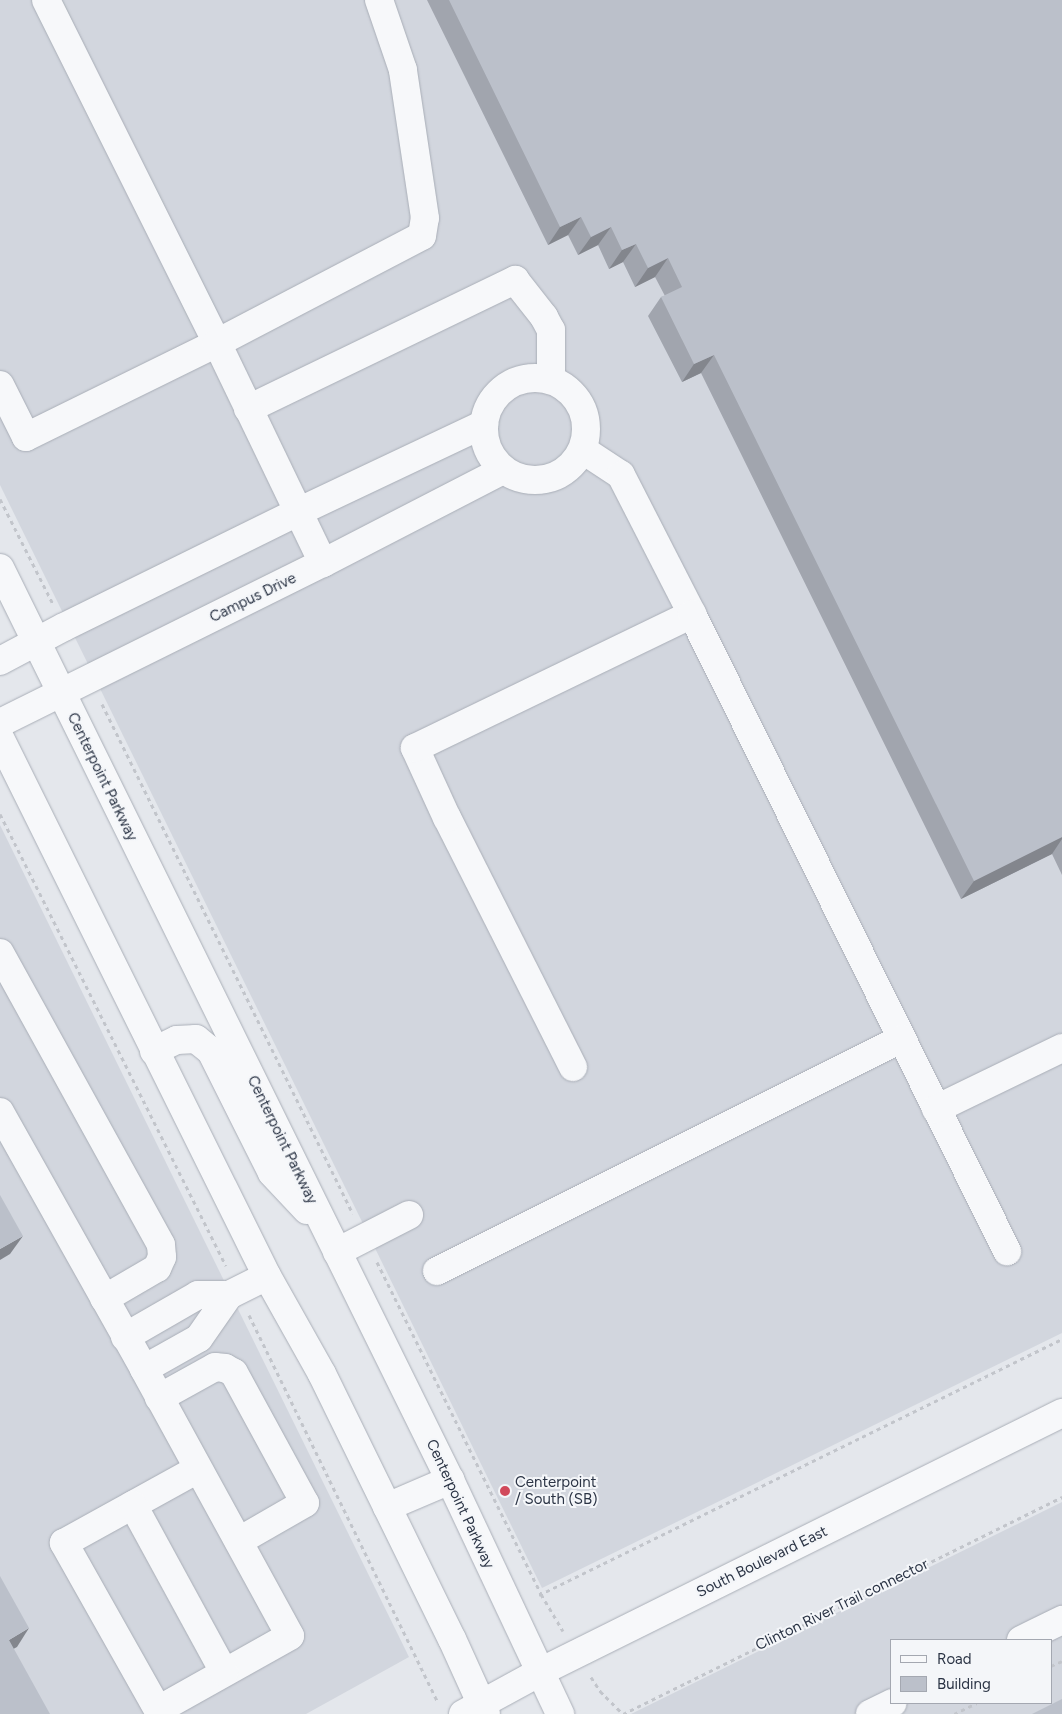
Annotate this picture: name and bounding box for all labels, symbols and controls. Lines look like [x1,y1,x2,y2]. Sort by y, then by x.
street label: Campus Drive [207,569,299,627]
street label: Centerpoint Parkway [63,710,141,844]
street label: Centerpoint Parkway [243,1073,321,1207]
street label: Centerpoint Parkway [422,1436,498,1572]
place label: Centerpoint / South (SB) [515,1473,597,1508]
marker: Centerpoint / South (SB) [499,1485,511,1497]
street label: South Boulevard East [694,1522,830,1602]
street label: Clinton River Trail connector [753,1555,931,1655]
legend [890,1639,1052,1704]
text: Road [937,1650,972,1668]
text: Building [937,1675,991,1693]

